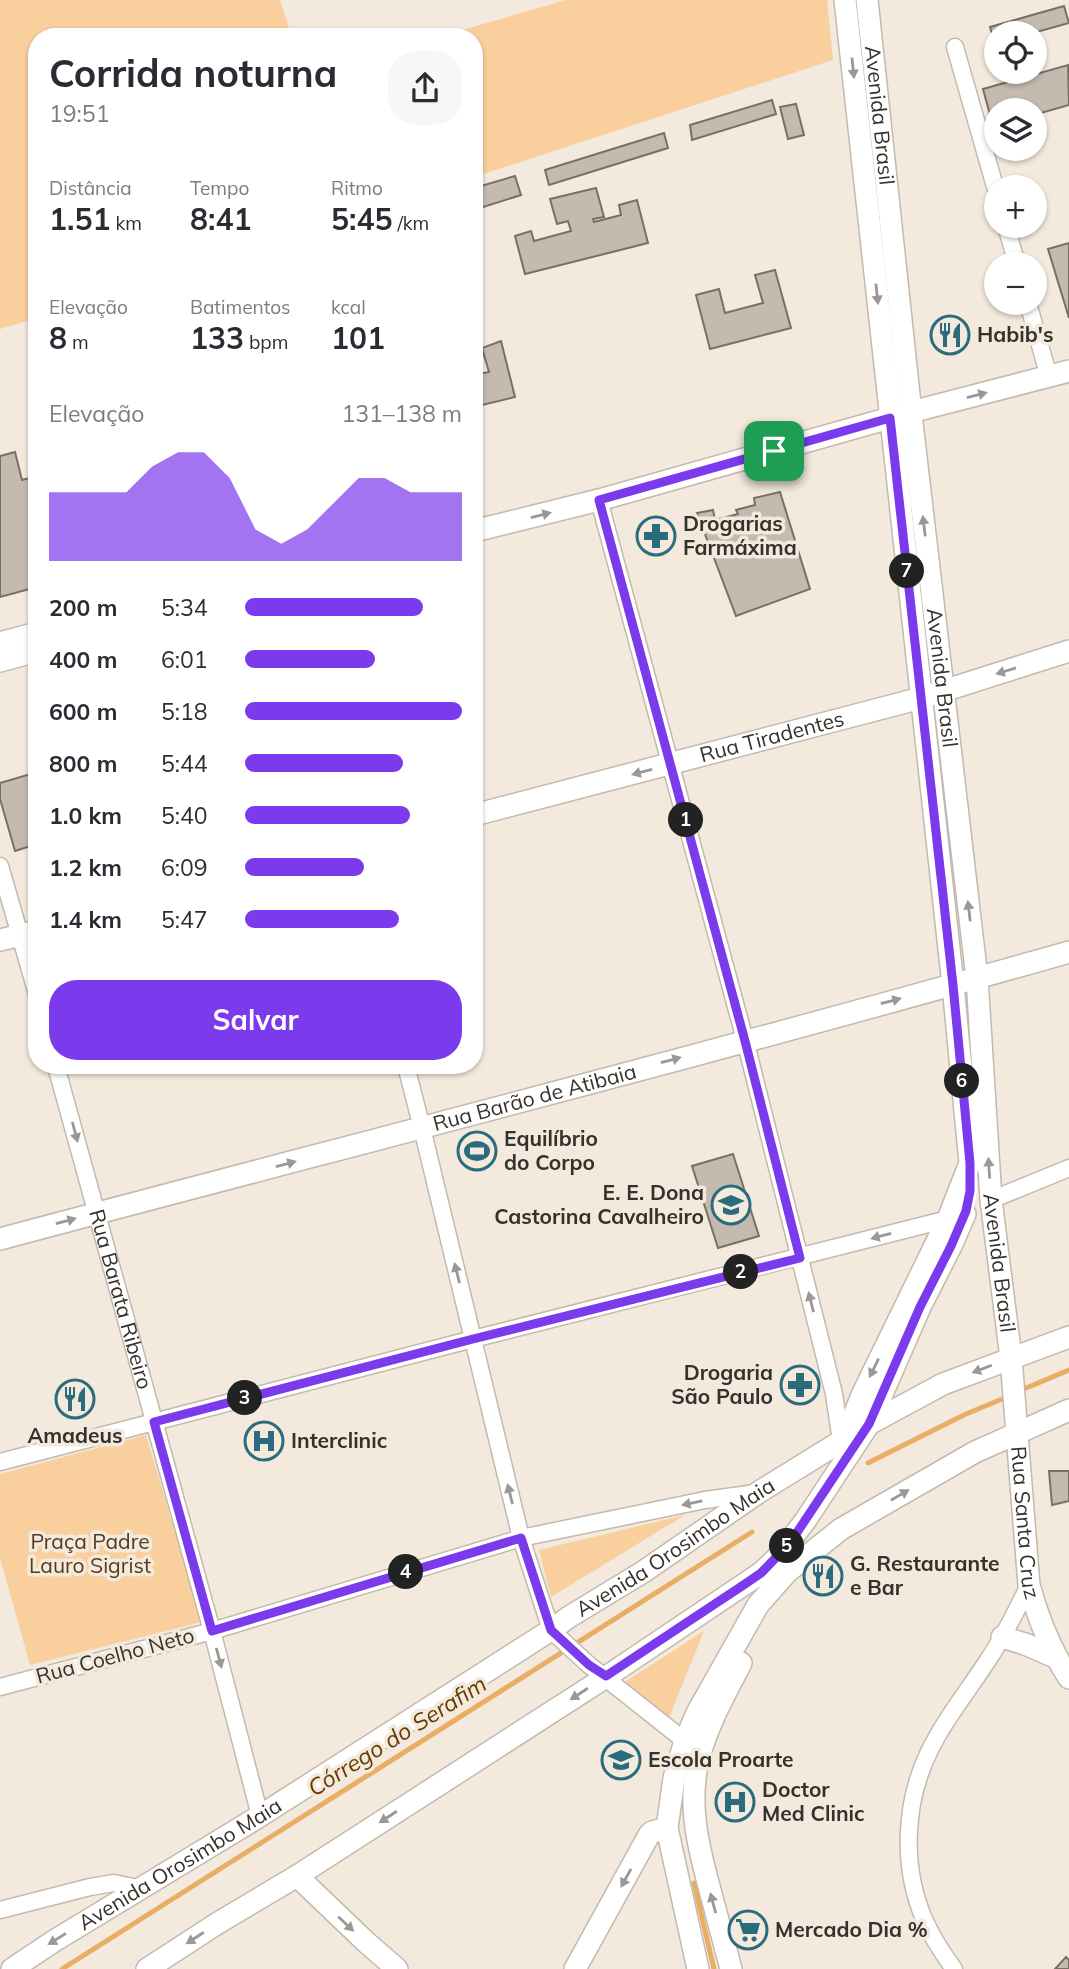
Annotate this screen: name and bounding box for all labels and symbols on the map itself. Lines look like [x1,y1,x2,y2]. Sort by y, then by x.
street label: Avenida Brasil [860,44,901,186]
one-way arrow [847,57,858,79]
one-way arrow [872,283,883,305]
restaurant icon: Habib's [929,314,971,356]
place label: Habib's [977,321,1053,347]
one-way arrow [966,389,988,400]
pin [744,421,804,481]
one-way arrow [530,509,552,520]
place label: Drogarias Farmáxima [683,510,797,560]
pharmacy icon: Drogarias Farmáxima [635,515,677,557]
one-way arrow [918,515,929,537]
pin: 7 [890,554,925,588]
street label: Avenida Brasil [922,607,964,749]
one-way arrow [995,666,1016,677]
street label: Rua Tiradentes [697,705,847,767]
one-way arrow [631,767,653,778]
pin: 1 [668,802,704,838]
one-way arrow [963,900,974,922]
one-way arrow [881,996,902,1006]
one-way arrow [661,1055,682,1065]
street label: Rua Barão de Atibaia [430,1057,639,1136]
pin: 6 [944,1064,979,1098]
one-way arrow [70,1121,80,1142]
place label: Equilíbrio do Corpo [504,1125,598,1175]
sports icon: Equilíbrio do Corpo [456,1130,498,1172]
one-way arrow [983,1157,994,1179]
one-way arrow [276,1158,297,1168]
place label: E. E. Dona Castorina Cavalheiro [494,1179,704,1229]
school or university icon: E. E. Dona Castorina Cavalheiro [710,1184,752,1226]
street label: Avenida Brasil [978,1192,1022,1334]
street label: Rua Barata Ribeiro [84,1206,159,1392]
one-way arrow [55,1215,77,1226]
one-way arrow [870,1231,892,1242]
pin: 2 [724,1254,758,1290]
one-way arrow [451,1262,462,1284]
one-way arrow [805,1291,816,1313]
one-way arrow [869,1358,880,1378]
place label: Drogaria São Paulo [671,1359,773,1409]
pharmacy icon: Drogaria São Paulo [779,1364,821,1406]
one-way arrow [971,1364,992,1375]
restaurant icon: Amadeus [54,1378,96,1420]
pin: 3 [228,1380,262,1416]
hospital icon: Interclinic [243,1420,285,1462]
place label: Amadeus [27,1422,123,1448]
place label: Interclinic [291,1427,387,1453]
street label: Rua Santa Cruz [1006,1445,1046,1602]
street label: Avenida Orosimbo Maia [571,1472,779,1622]
one-way arrow [505,1483,516,1505]
one-way arrow [891,1489,910,1501]
one-way arrow [681,1497,703,1508]
park label: Praça Padre Lauro Sigrist [29,1528,151,1578]
pin: 5 [770,1528,804,1564]
place label: G. Restaurante e Bar [850,1550,1000,1600]
pin: 4 [388,1554,424,1590]
restaurant icon: G. Restaurante e Bar [802,1555,844,1597]
street label: Rua Coelho Neto [33,1621,197,1689]
one-way arrow [214,1647,225,1669]
water label: Córrego do Serafim [302,1669,491,1802]
one-way arrow [569,1687,588,1700]
school or university icon: Escola Proarte [600,1739,642,1781]
place label: Escola Proarte [648,1746,794,1772]
place label: Doctor Med Clinic [762,1776,865,1826]
hospital icon: Doctor Med Clinic [714,1781,756,1823]
street label: Avenida Orosimbo Maia [73,1792,286,1935]
one-way arrow [378,1811,397,1824]
one-way arrow [620,1868,632,1887]
one-way arrow [708,1892,718,1913]
supermarket icon: Mercado Dia % [727,1909,769,1951]
one-way arrow [337,1915,354,1931]
place label: Mercado Dia % [775,1916,928,1942]
one-way arrow [186,1931,204,1945]
one-way arrow [48,1933,67,1946]

